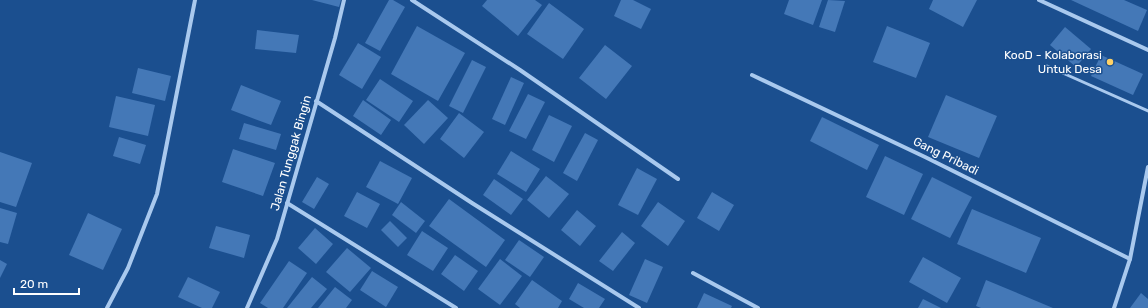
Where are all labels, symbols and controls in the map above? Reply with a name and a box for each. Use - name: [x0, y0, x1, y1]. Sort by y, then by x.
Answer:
- place label: KooD - Kolaborasi Untuk Desa: [1004, 48, 1102, 76]
- marker: KooD - Kolaborasi Untuk Desa: [1105, 57, 1115, 67]
- street label: Jalan Tunggak Bingin: [268, 94, 314, 212]
- street label: Gang Pribadi: [911, 134, 981, 178]
- scale bar: [14, 270, 79, 296]
- text: 20 m: [20, 277, 48, 291]

